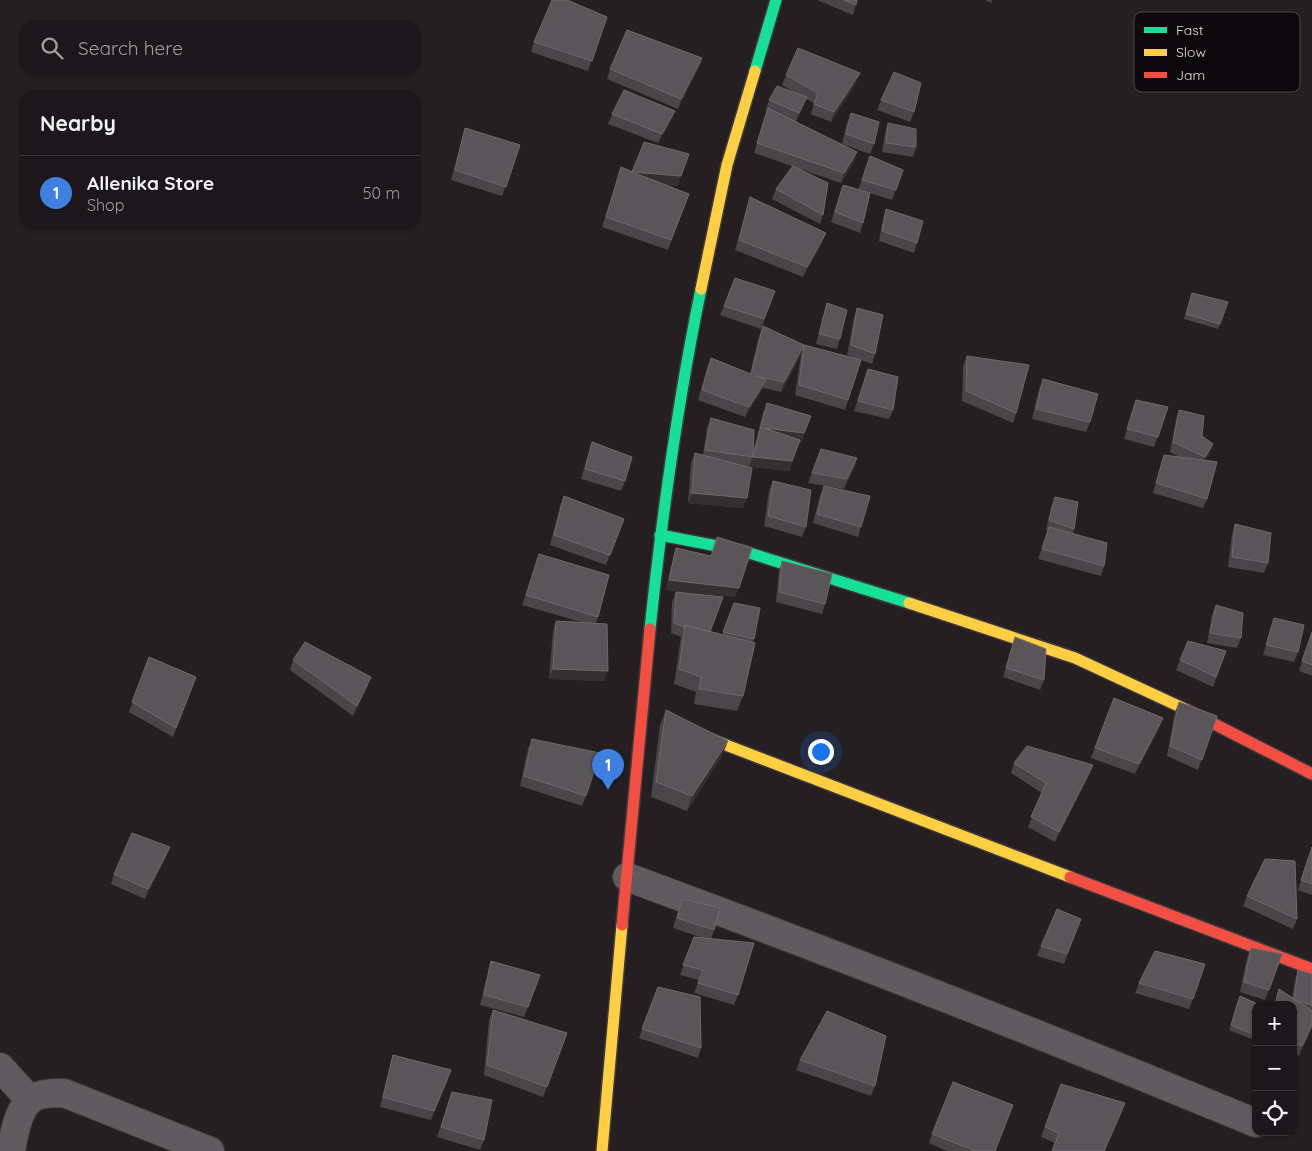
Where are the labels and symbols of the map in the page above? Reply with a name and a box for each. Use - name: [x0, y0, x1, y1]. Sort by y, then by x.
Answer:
- legend: [1134, 12, 1300, 92]
- text: Fast: [1176, 21, 1204, 39]
- text: Slow: [1176, 43, 1206, 61]
- text: Jam: [1176, 66, 1205, 84]
- your location: [808, 739, 834, 765]
- pin: 1: [592, 749, 624, 790]

